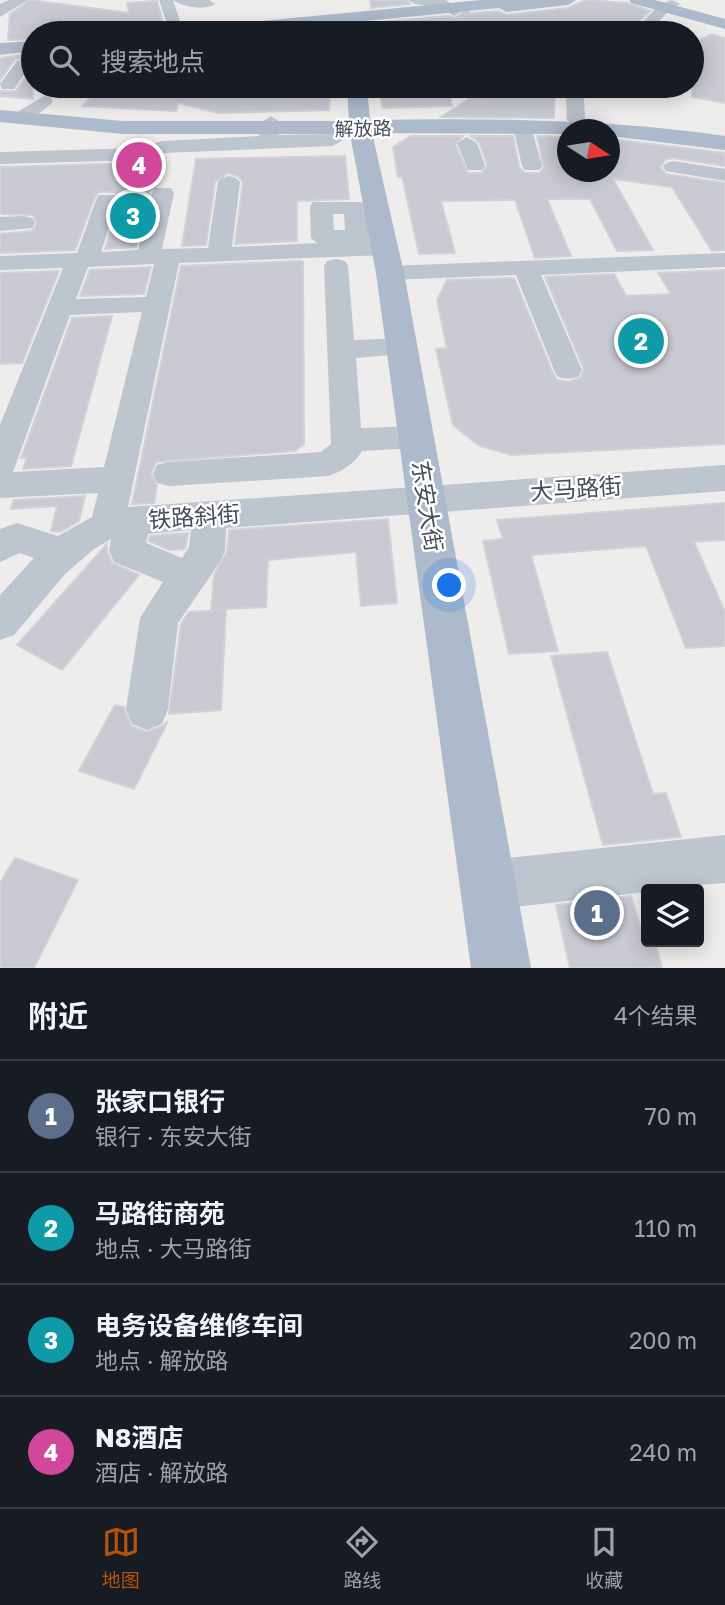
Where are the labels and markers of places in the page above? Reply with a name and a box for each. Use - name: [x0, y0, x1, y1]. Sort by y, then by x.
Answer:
- pin: 4: [116, 139, 162, 191]
- pin: 3: [110, 190, 156, 242]
- pin: 2: [618, 315, 664, 367]
- pin: 1: [574, 887, 620, 939]

